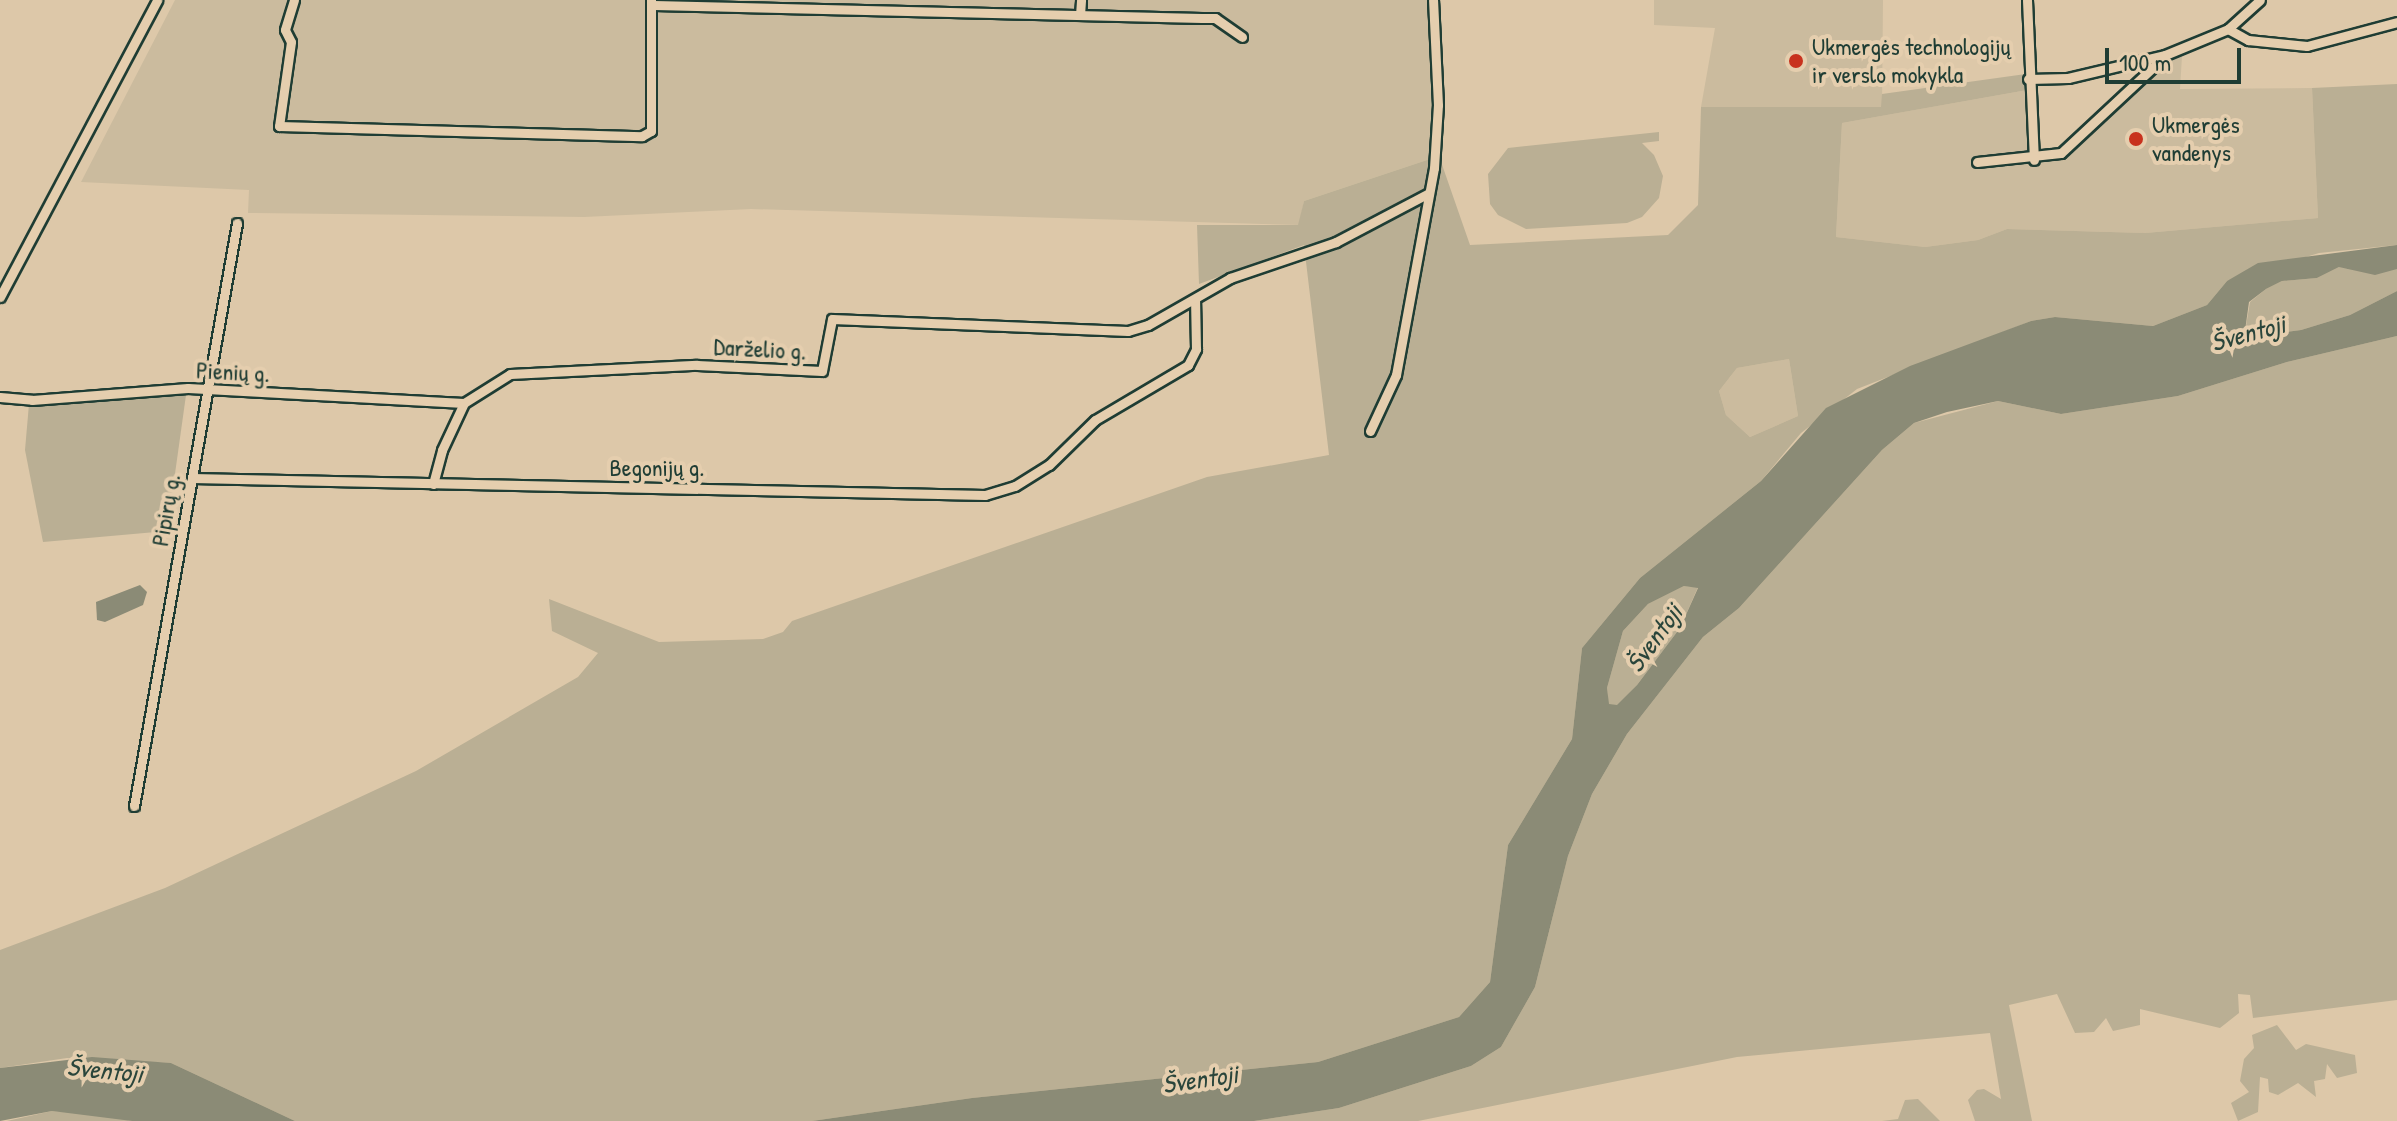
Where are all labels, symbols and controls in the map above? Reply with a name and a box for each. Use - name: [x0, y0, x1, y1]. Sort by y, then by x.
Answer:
- scale bar: [2109, 32, 2245, 82]
- place label: Ukmergės technologijų ir verslo mokykla: [1812, 33, 2010, 89]
- text: 100 m: [2119, 46, 2171, 78]
- marker: Ukmergės technologijų ir verslo mokykla: [1787, 52, 1805, 70]
- place label: Ukmergės vandenys: [2152, 111, 2240, 167]
- marker: Ukmergės vandenys: [2127, 130, 2145, 148]
- water label: Šventoji: [2207, 308, 2289, 358]
- street label: Darželio g.: [713, 332, 807, 366]
- street label: Pienių g.: [195, 356, 271, 388]
- street label: Begonijų g.: [610, 454, 704, 482]
- street label: Pipirų g.: [146, 472, 186, 548]
- water label: Šventoji: [1619, 598, 1689, 678]
- water label: Šventoji: [66, 1051, 144, 1089]
- water label: Šventoji: [1160, 1058, 1240, 1100]

